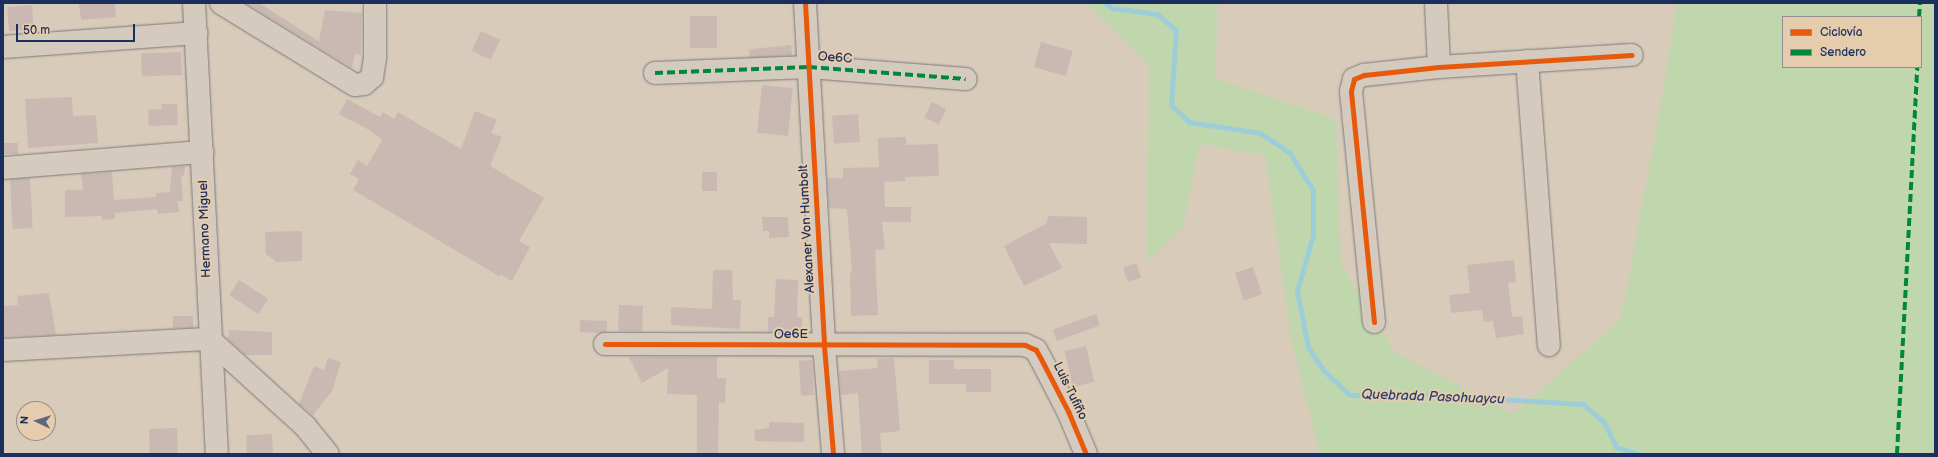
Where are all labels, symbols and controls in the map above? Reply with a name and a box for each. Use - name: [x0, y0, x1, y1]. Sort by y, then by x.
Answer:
- scale bar: [18, 16, 137, 42]
- legend: [1782, 16, 1922, 68]
- text: 50 m: [23, 23, 50, 38]
- text: Ciclovía: [1820, 25, 1862, 40]
- text: Sendero: [1820, 45, 1866, 60]
- street label: Oe6C: [817, 49, 853, 67]
- street label: Alexaner Von Humbolt: [796, 164, 818, 294]
- street label: Hermano Miguel: [195, 180, 215, 278]
- street label: Oe6E: [774, 326, 808, 342]
- street label: Luis Tufiño: [1049, 359, 1091, 423]
- water label: Quebrada Pasohuaycu: [1361, 386, 1505, 408]
- north arrow: [16, 401, 56, 441]
- text: N: [18, 416, 31, 425]

